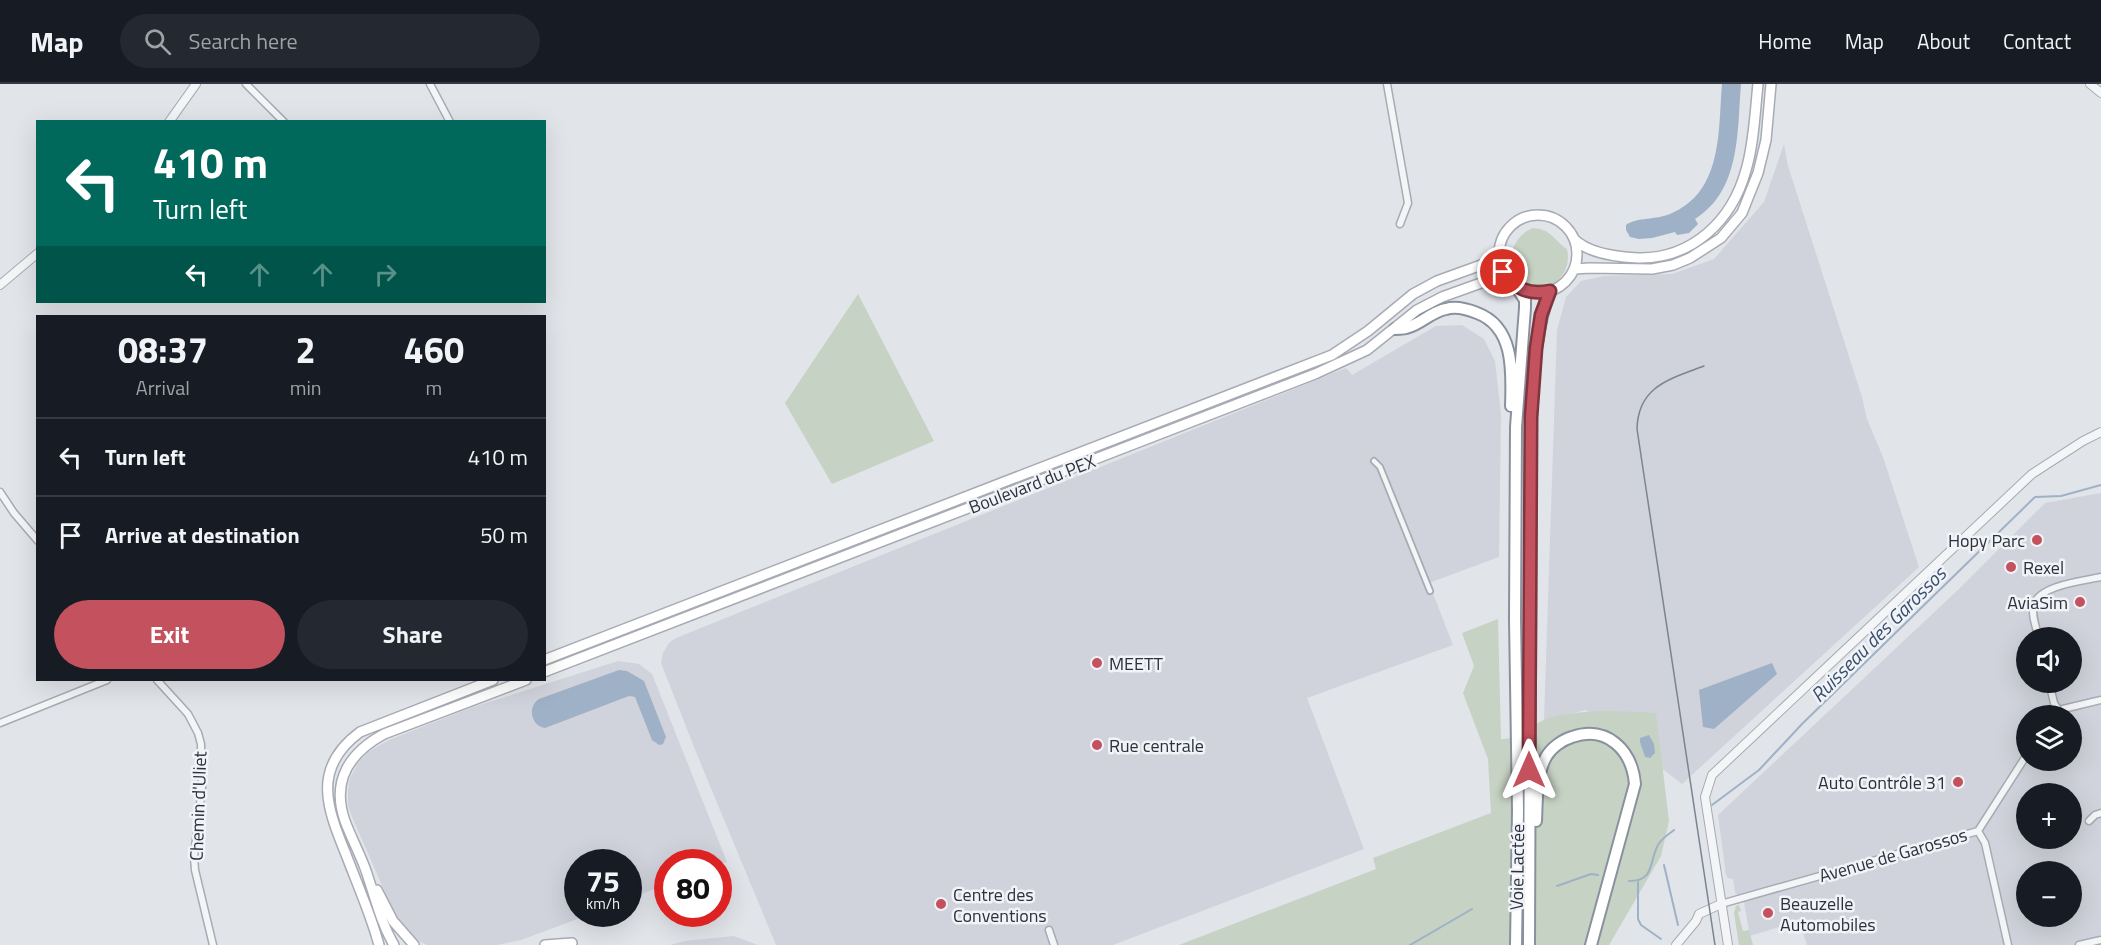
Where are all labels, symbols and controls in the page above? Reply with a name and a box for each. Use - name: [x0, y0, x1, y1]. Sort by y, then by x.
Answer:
- search box: [120, 14, 540, 68]
- text: Map: [30, 20, 84, 63]
- text: Search here: [189, 24, 298, 58]
- icon: search: [141, 25, 174, 58]
- text: Home: [1758, 25, 1812, 57]
- text: Map: [1845, 25, 1884, 57]
- text: About: [1917, 25, 1970, 57]
- text: Contact: [2003, 25, 2071, 57]
- text: 410 m: [153, 130, 268, 194]
- icon: left: [54, 144, 132, 222]
- text: Turn left: [153, 188, 247, 229]
- pin: [1477, 246, 1528, 297]
- icon: arrive: [1486, 255, 1519, 288]
- icon: left: [180, 258, 213, 291]
- icon: ahead: [243, 258, 276, 291]
- icon: ahead: [306, 258, 339, 291]
- icon: right: [369, 258, 402, 291]
- text: 08:37: [118, 322, 208, 377]
- text: 2: [296, 322, 316, 377]
- text: 460: [404, 322, 464, 377]
- text: Arrival: [136, 372, 190, 403]
- text: min: [290, 372, 322, 403]
- text: m: [425, 372, 442, 403]
- text: Turn left: [105, 440, 186, 474]
- text: 410 m: [468, 440, 528, 474]
- icon: left: [54, 441, 87, 474]
- street label: Boulevard du PEX: [965, 447, 1099, 521]
- text: Arrive at destination: [105, 518, 300, 552]
- text: 50 m: [480, 518, 528, 552]
- icon: arrive: [54, 519, 87, 552]
- place label: Hopy Parc: [1948, 527, 2025, 554]
- marker: Hopy Parc: [2030, 533, 2044, 547]
- place label: Rexel: [2023, 554, 2064, 581]
- water label: Ruisseau des Garossos: [1803, 558, 1954, 709]
- marker: Rexel: [2004, 560, 2018, 574]
- place label: AviaSim: [2007, 589, 2068, 616]
- marker: AviaSim: [2073, 595, 2087, 609]
- button: Exit: [54, 600, 285, 669]
- button: Share: [297, 600, 528, 669]
- map controls: [2016, 627, 2082, 927]
- button: sound: [2016, 627, 2082, 693]
- place label: MEETT: [1109, 650, 1163, 677]
- marker: MEETT: [1090, 656, 1104, 670]
- button: layers: [2016, 705, 2082, 771]
- place label: Rue centrale: [1109, 732, 1204, 759]
- marker: Rue centrale: [1090, 738, 1104, 752]
- position arrow: [1497, 738, 1561, 802]
- street label: Chemin d'Uliet: [183, 750, 213, 861]
- place label: Auto Contrôle 31: [1818, 769, 1946, 796]
- marker: Auto Contrôle 31: [1951, 775, 1965, 789]
- button: +: [2016, 783, 2082, 849]
- street label: Avenue de Garossos: [1816, 821, 1970, 889]
- street label: Voie Lactée: [1503, 824, 1531, 910]
- speed limit sign: 80: [654, 849, 732, 927]
- text: 75: [586, 858, 620, 904]
- button: −: [2016, 861, 2082, 927]
- place label: Centre des Conventions: [953, 881, 1047, 929]
- place label: Beauzelle Automobiles: [1780, 890, 1876, 938]
- text: km/h: [586, 892, 620, 915]
- marker: Centre des Conventions: [934, 897, 948, 911]
- marker: Beauzelle Automobiles: [1761, 906, 1775, 920]

